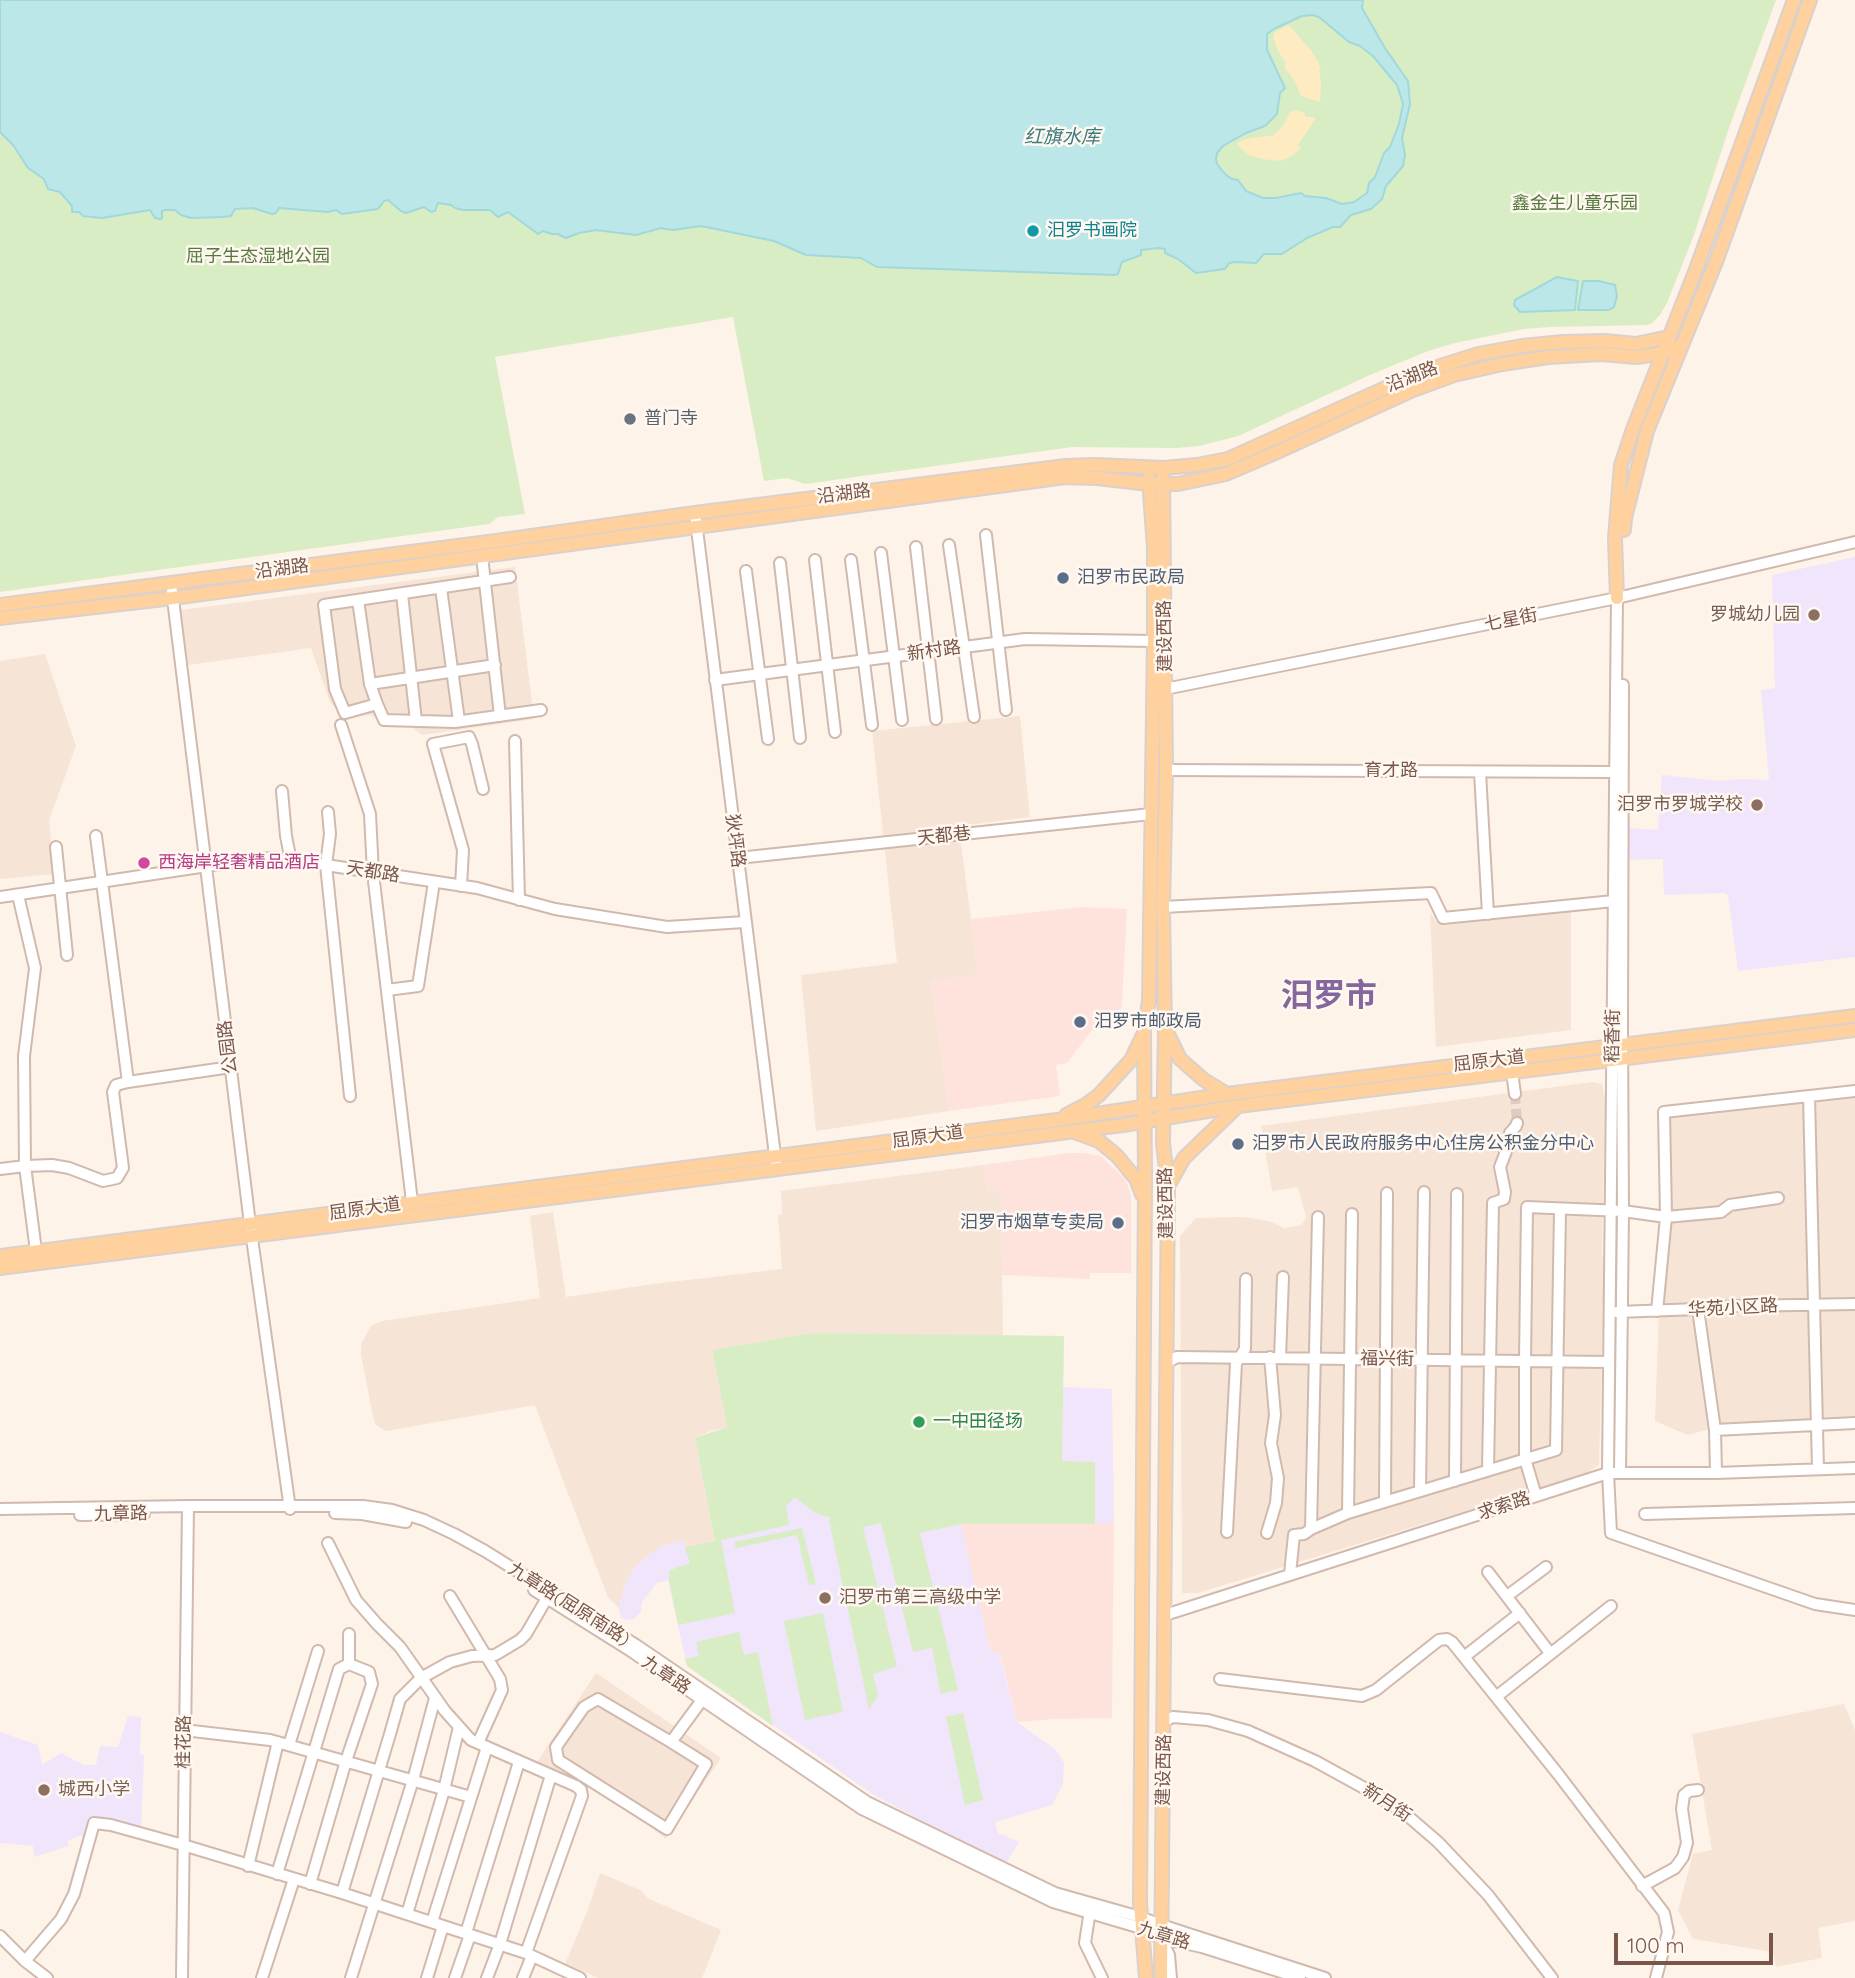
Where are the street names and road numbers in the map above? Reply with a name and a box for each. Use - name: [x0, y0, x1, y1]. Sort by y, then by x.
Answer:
- street label: 沿湖路: [1383, 357, 1441, 397]
- street label: 沿湖路: [816, 480, 872, 508]
- street label: 沿湖路: [254, 555, 310, 583]
- street label: 建设西路: [1154, 600, 1176, 672]
- street label: 七星街: [1482, 604, 1540, 636]
- street label: 新村路: [906, 637, 962, 665]
- street label: 育才路: [1364, 760, 1418, 782]
- street label: 狄坪路: [721, 813, 749, 869]
- street label: 天都巷: [916, 822, 972, 850]
- street label: 天都路: [345, 857, 401, 887]
- street label: 稻香街: [1602, 1009, 1624, 1063]
- street label: 公园路: [214, 1019, 242, 1075]
- street label: 屈原大道: [1452, 1046, 1526, 1076]
- street label: 屈原大道: [891, 1121, 965, 1153]
- street label: 建设西路: [1155, 1167, 1177, 1239]
- street label: 屈原大道: [328, 1193, 402, 1225]
- street label: 华苑小区路: [1687, 1295, 1779, 1321]
- street label: 福兴街: [1360, 1348, 1414, 1370]
- street label: 求索路: [1475, 1487, 1533, 1525]
- street label: 九章路: [94, 1503, 148, 1525]
- street label: 九章路(屈原南路): [504, 1558, 634, 1650]
- street label: 九章路: [638, 1651, 694, 1699]
- street label: 桂花路: [173, 1715, 195, 1769]
- street label: 建设西路: [1153, 1734, 1175, 1806]
- street label: 新月街: [1358, 1779, 1416, 1827]
- street label: 九章路: [1135, 1918, 1193, 1954]

